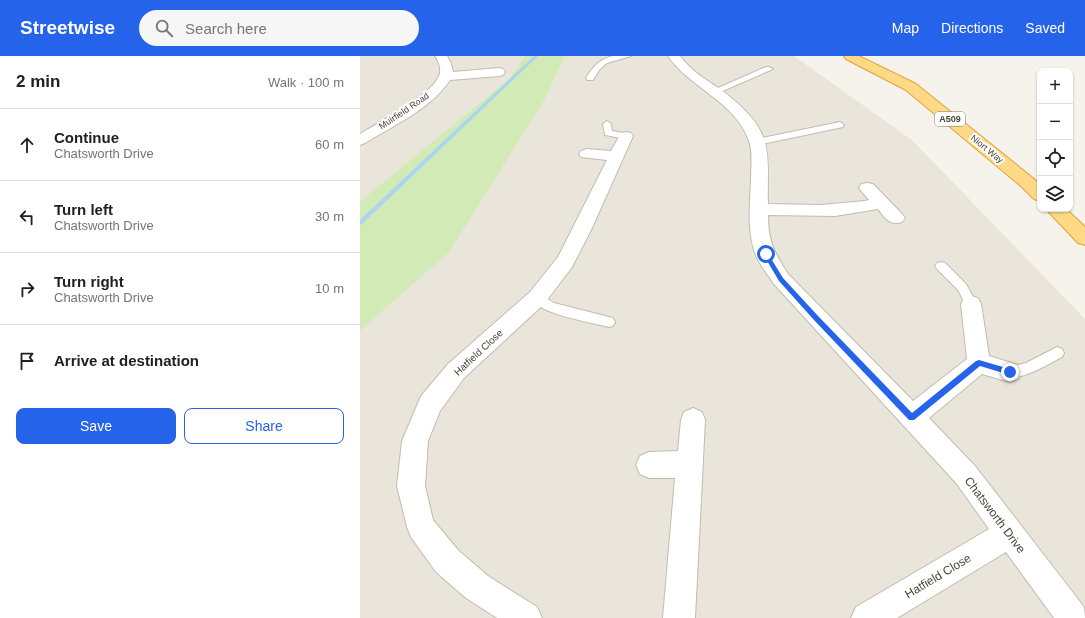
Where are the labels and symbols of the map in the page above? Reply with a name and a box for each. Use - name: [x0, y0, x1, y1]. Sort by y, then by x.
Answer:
- street label: Muirfield Road: [377, 91, 431, 131]
- road number: A509: [935, 112, 965, 126]
- street label: Niort Way: [969, 133, 1006, 166]
- route start: [757, 245, 775, 263]
- street label: Hatfield Close: [452, 327, 505, 378]
- route end: [1001, 363, 1019, 381]
- street label: Chatsworth Drive: [962, 474, 1028, 556]
- street label: Hatfield Close: [902, 551, 974, 601]

